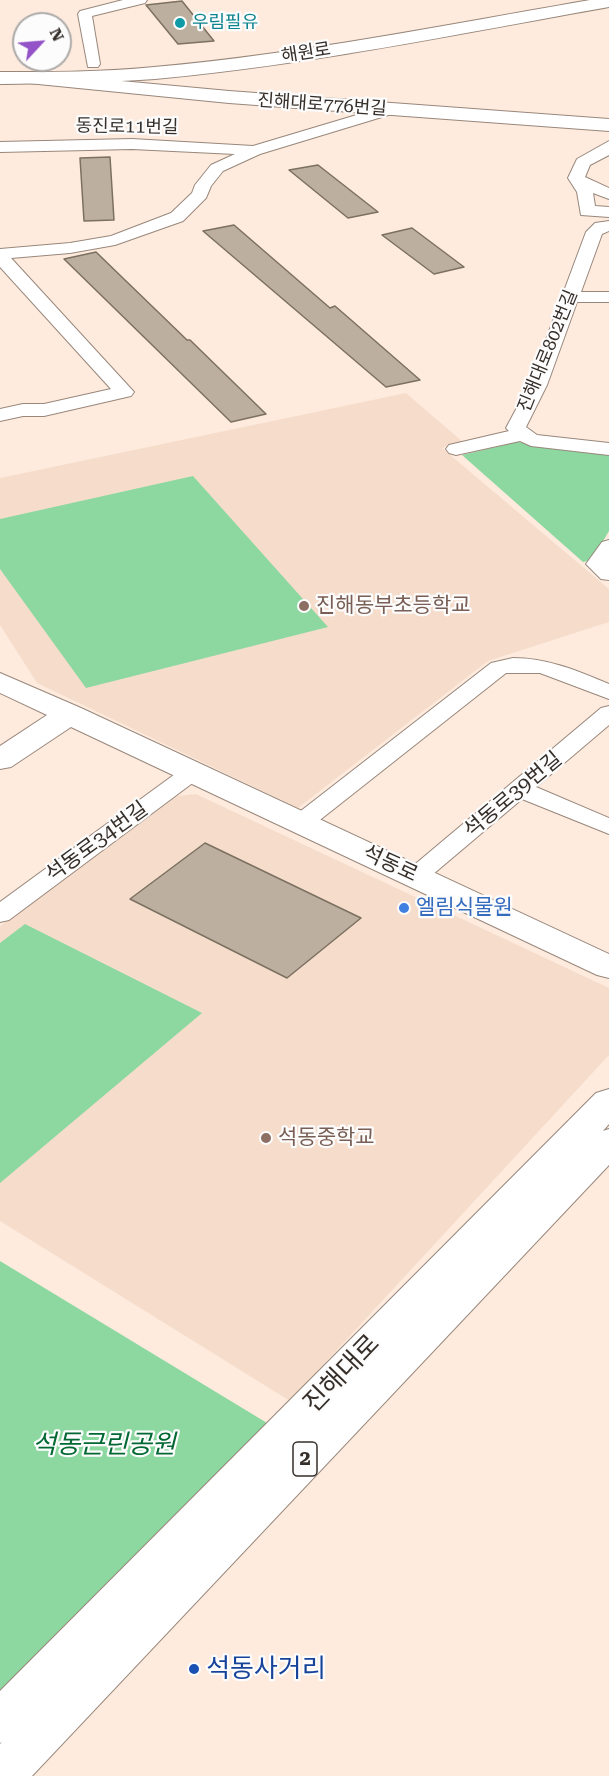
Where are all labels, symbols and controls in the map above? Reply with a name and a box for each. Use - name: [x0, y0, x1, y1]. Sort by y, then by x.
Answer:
- north arrow: [12, 12, 72, 72]
- place label: 우림필유: [192, 12, 258, 34]
- marker: 우림필유: [173, 16, 187, 30]
- text: N: [46, 25, 68, 44]
- street label: 해원로: [280, 38, 332, 68]
- street label: 진해대로776번길: [257, 90, 387, 120]
- street label: 동진로11번길: [75, 115, 179, 139]
- street label: 진해대로802번길: [514, 287, 582, 415]
- place label: 진해동부초등학교: [316, 593, 471, 619]
- marker: 진해동부초등학교: [297, 599, 311, 613]
- street label: 석동로39번길: [459, 747, 567, 843]
- street label: 석동로34번길: [41, 797, 153, 887]
- street label: 석동로: [358, 840, 422, 888]
- place label: 엘림식물원: [416, 895, 513, 921]
- marker: 엘림식물원: [397, 901, 411, 915]
- place label: 석동중학교: [278, 1125, 375, 1151]
- marker: 석동중학교: [259, 1131, 273, 1145]
- street label: 진해대로: [298, 1329, 386, 1419]
- park label: 석동근린공원: [32, 1429, 176, 1461]
- road number: 2: [293, 1442, 317, 1476]
- place label: 석동사거리: [206, 1653, 326, 1685]
- marker: 석동사거리: [187, 1662, 201, 1676]

